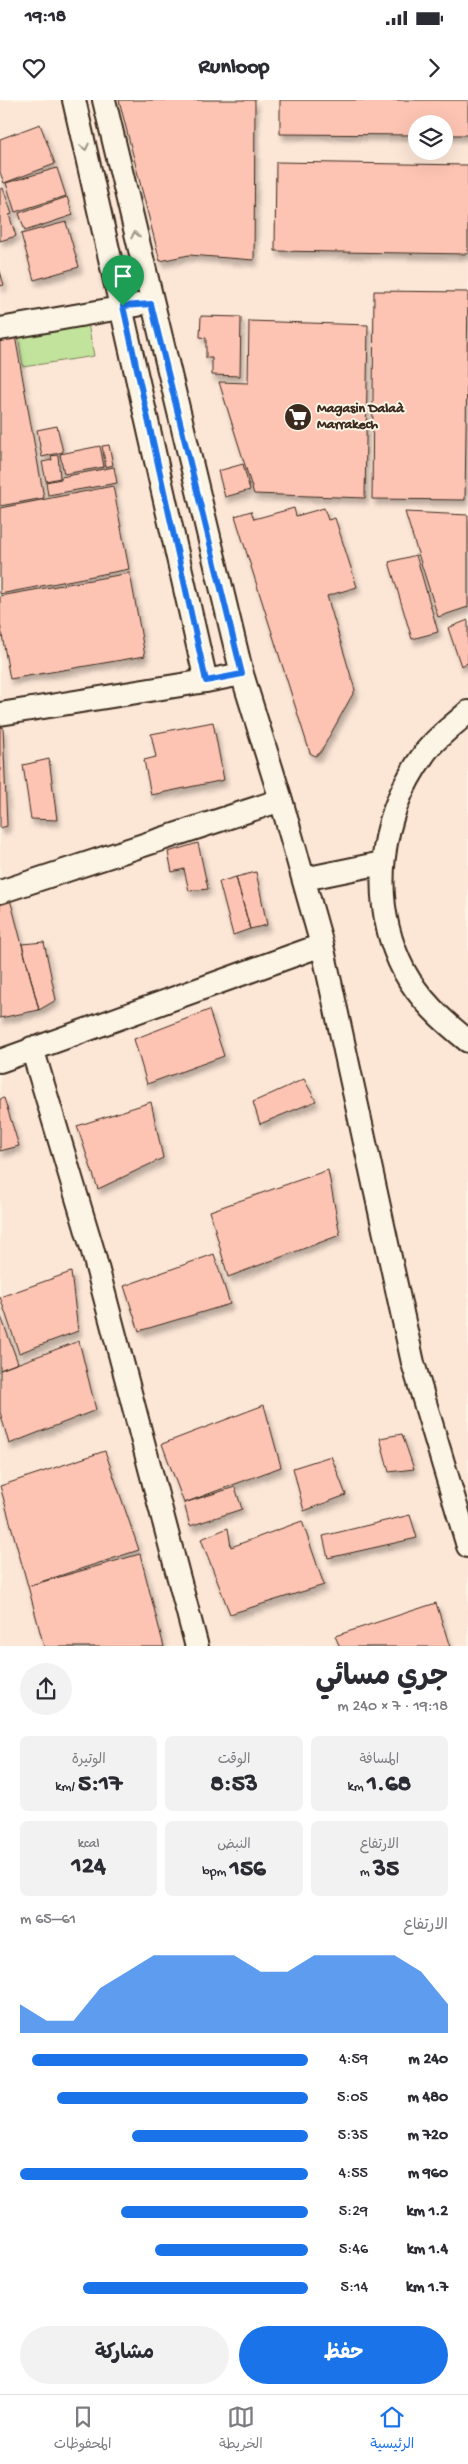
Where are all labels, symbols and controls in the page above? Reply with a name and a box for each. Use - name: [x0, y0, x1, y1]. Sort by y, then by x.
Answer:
- text: 19:18: [25, 6, 66, 29]
- icon: heart: [20, 54, 48, 82]
- icon: forward: [420, 54, 448, 82]
- text: Runloop: [199, 55, 269, 81]
- map controls: [408, 115, 453, 160]
- button: layers: [408, 115, 453, 160]
- one-way arrow: [79, 143, 90, 152]
- one-way arrow: [130, 231, 141, 240]
- pin: [102, 255, 144, 306]
- icon: arrive: [109, 262, 137, 290]
- place label: Magasin Dalaà Marrakech: [317, 401, 405, 434]
- supermarket icon: Magasin Dalaà Marrakech: [283, 402, 313, 432]
- text: جري مسائي: [316, 1662, 448, 1695]
- button: share: [20, 1663, 72, 1715]
- text: 19:18 · 7 × 240 m: [337, 1698, 448, 1717]
- text: الوتيرة: [72, 1752, 106, 1769]
- text: الوقت: [218, 1752, 250, 1769]
- text: المسافة: [359, 1752, 399, 1769]
- text: 5:17: [78, 1771, 122, 1800]
- text: 8:53: [210, 1771, 258, 1800]
- text: 1.68: [367, 1771, 411, 1800]
- text: /km: [55, 1779, 78, 1796]
- text: km: [347, 1779, 367, 1796]
- text: kcal: [78, 1836, 100, 1853]
- text: النبض: [217, 1837, 251, 1854]
- text: الارتفاع: [360, 1837, 399, 1854]
- text: 124: [72, 1853, 106, 1882]
- text: 156: [230, 1856, 266, 1885]
- text: 35: [373, 1856, 399, 1885]
- text: bpm: [202, 1864, 230, 1881]
- text: m: [360, 1864, 373, 1881]
- text: 61–65 m: [20, 1911, 76, 1930]
- text: الارتفاع: [403, 1917, 448, 1936]
- text: 4:59: [339, 2051, 368, 2070]
- text: 240 m: [408, 2051, 448, 2070]
- text: 5:05: [337, 2089, 368, 2108]
- text: 480 m: [407, 2089, 448, 2108]
- text: 5:35: [338, 2127, 368, 2146]
- text: 720 m: [408, 2127, 448, 2146]
- text: 4:55: [339, 2165, 368, 2184]
- text: 960 m: [408, 2165, 448, 2184]
- text: 5:29: [339, 2203, 368, 2222]
- text: 1.2 km: [406, 2203, 448, 2222]
- text: 5:46: [339, 2241, 368, 2260]
- text: 1.4 km: [407, 2241, 448, 2260]
- text: 5:14: [341, 2279, 368, 2298]
- text: 1.7 km: [406, 2279, 448, 2298]
- button: مشاركة: [20, 2326, 229, 2384]
- button: حفظ: [239, 2326, 448, 2384]
- tab: المحفوظات: [54, 2403, 111, 2456]
- tab: الخريطة: [219, 2403, 263, 2456]
- tab: الرئيسية: [370, 2403, 414, 2456]

